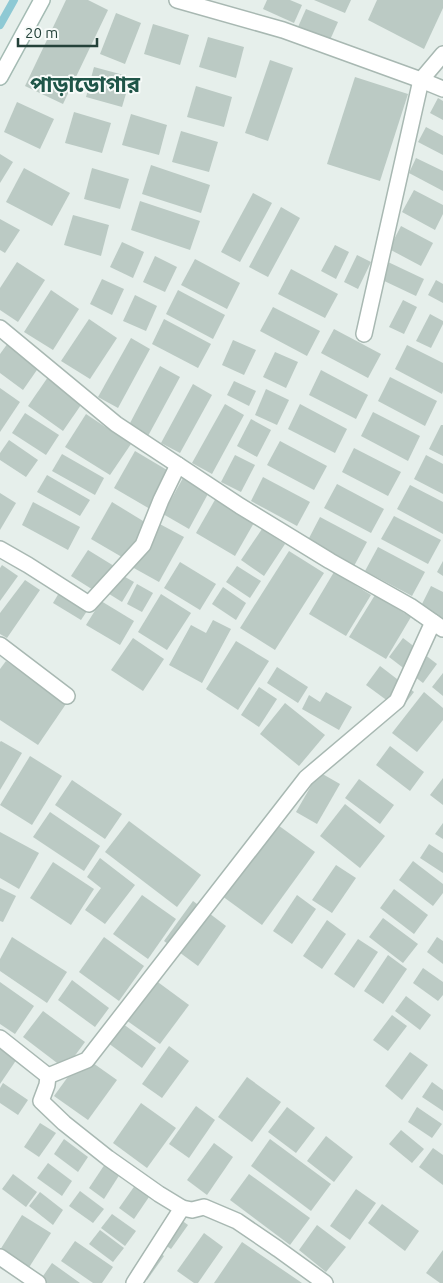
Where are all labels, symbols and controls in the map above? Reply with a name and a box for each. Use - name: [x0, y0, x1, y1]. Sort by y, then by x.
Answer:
- scale bar: [18, 15, 96, 47]
- text: 20 m: [25, 24, 58, 41]
- district label: পাড়াডোগার: [30, 71, 141, 97]

